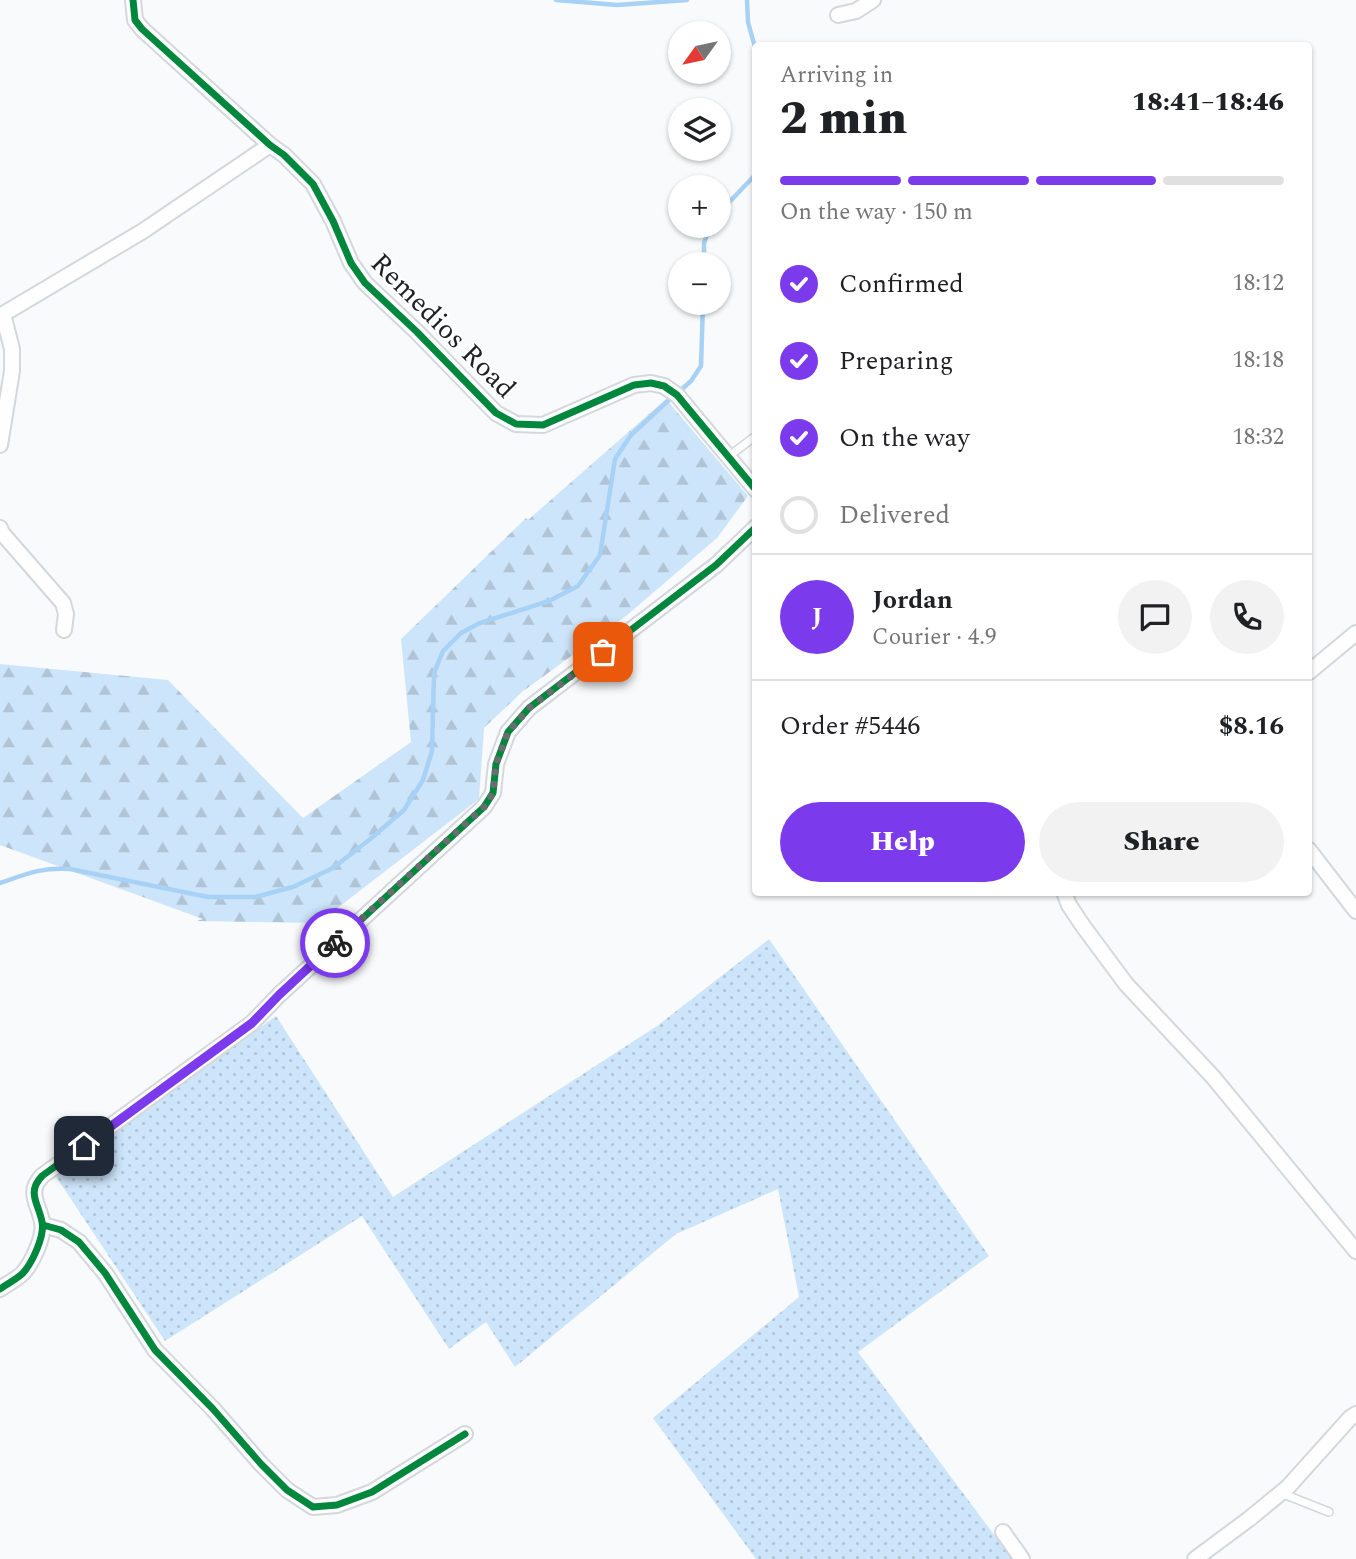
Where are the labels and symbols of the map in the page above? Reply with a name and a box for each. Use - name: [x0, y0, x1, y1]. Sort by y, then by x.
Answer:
- north arrow: [668, 21, 732, 84]
- street label: Remedios Road: [360, 243, 526, 409]
- pin: [573, 622, 633, 682]
- courier: [300, 908, 370, 978]
- pin: [54, 1116, 114, 1176]

